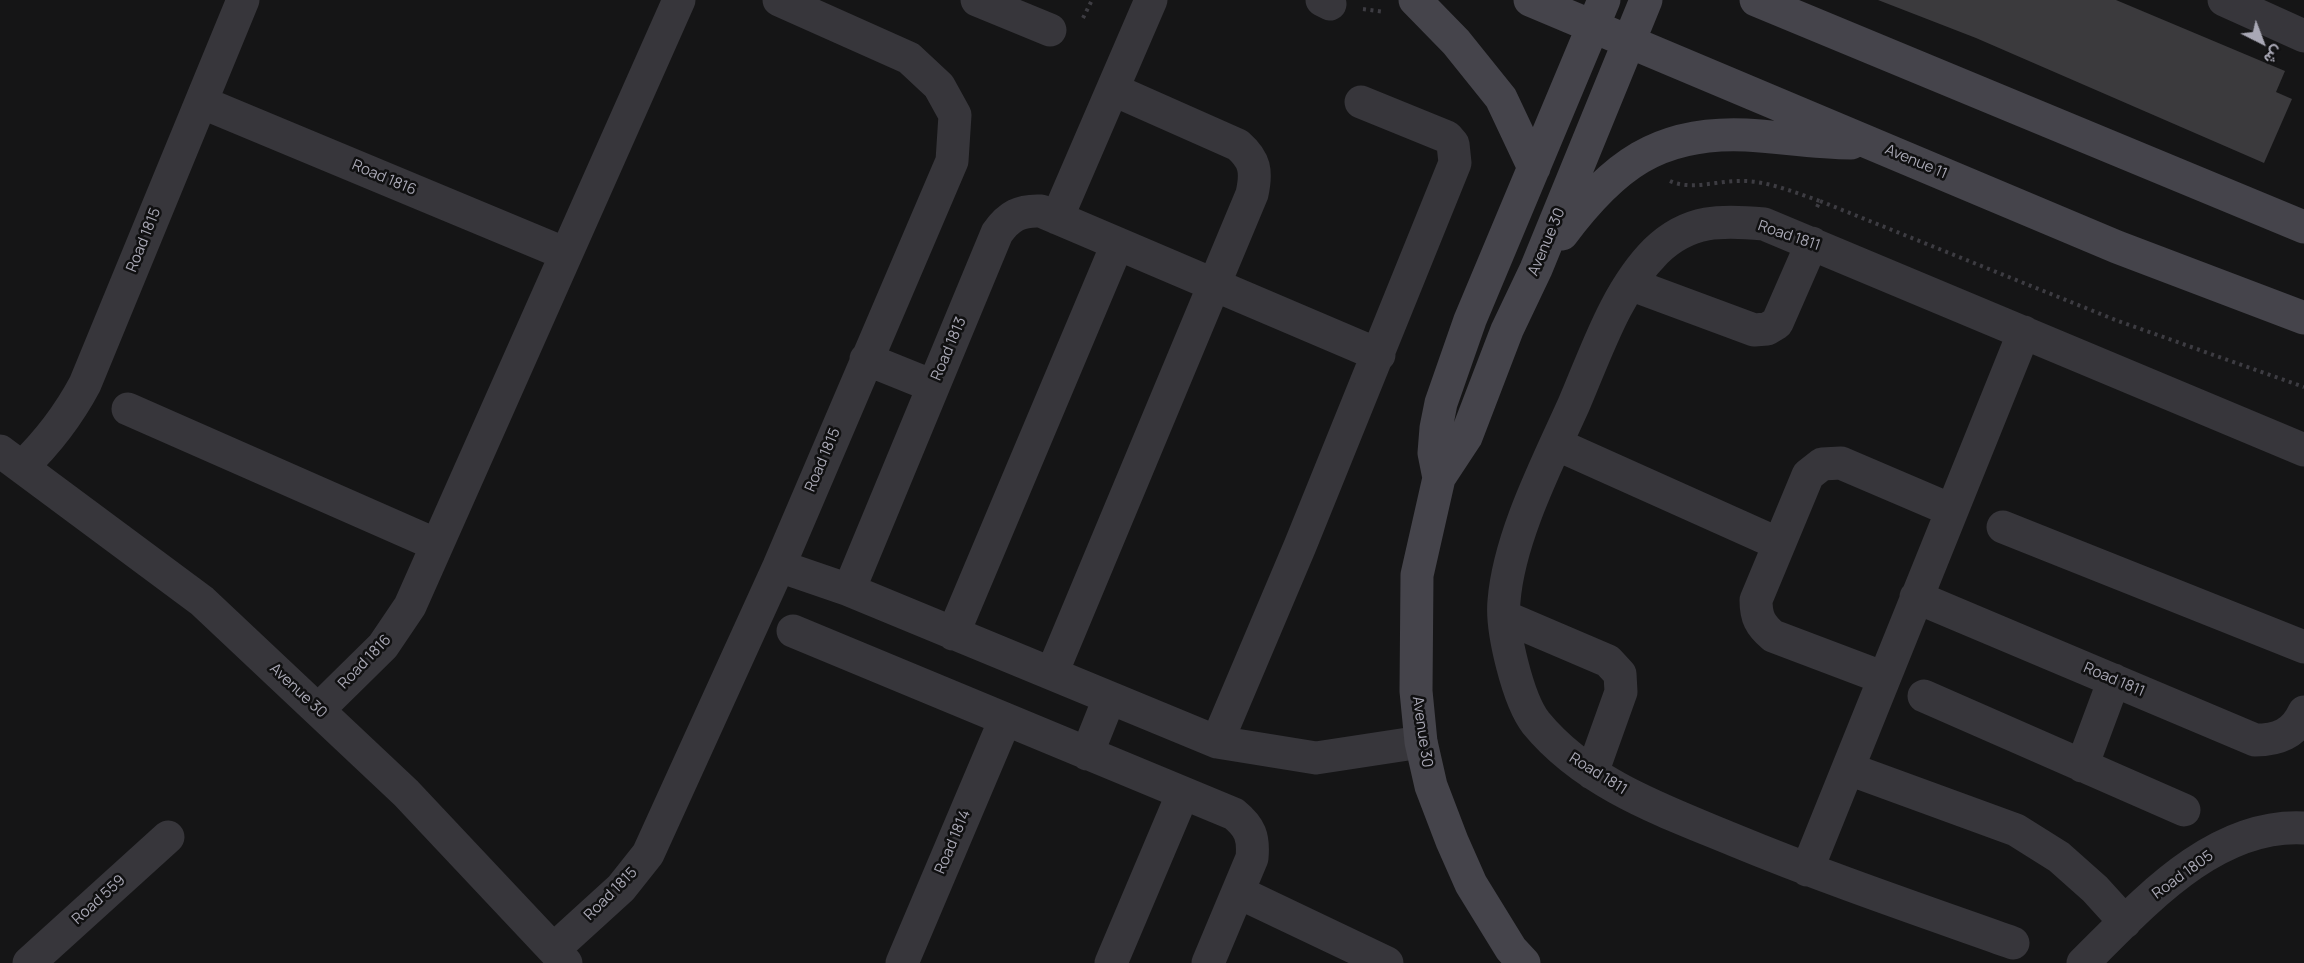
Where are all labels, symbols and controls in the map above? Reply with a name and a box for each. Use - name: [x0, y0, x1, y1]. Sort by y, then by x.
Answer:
- north arrow: [2232, 12, 2292, 72]
- text: ش: [2260, 41, 2289, 70]
- street label: Avenue 11: [1882, 141, 1950, 183]
- street label: Road 1816: [349, 156, 419, 200]
- street label: Road 1815: [123, 205, 165, 275]
- street label: Avenue 30: [1525, 205, 1569, 279]
- street label: Road 1811: [1755, 217, 1823, 255]
- street label: Road 1813: [928, 315, 970, 383]
- street label: Road 1815: [802, 425, 844, 495]
- street label: Road 1816: [335, 631, 395, 693]
- street label: Road 1811: [2081, 659, 2147, 701]
- street label: Avenue 30: [266, 660, 330, 722]
- street label: Avenue 30: [1408, 695, 1436, 769]
- street label: Road 1811: [1566, 749, 1630, 799]
- street label: Road 1814: [931, 807, 975, 877]
- street label: Road 1805: [2149, 847, 2217, 903]
- street label: Road 1815: [581, 864, 641, 924]
- street label: Road 559: [69, 872, 129, 928]

